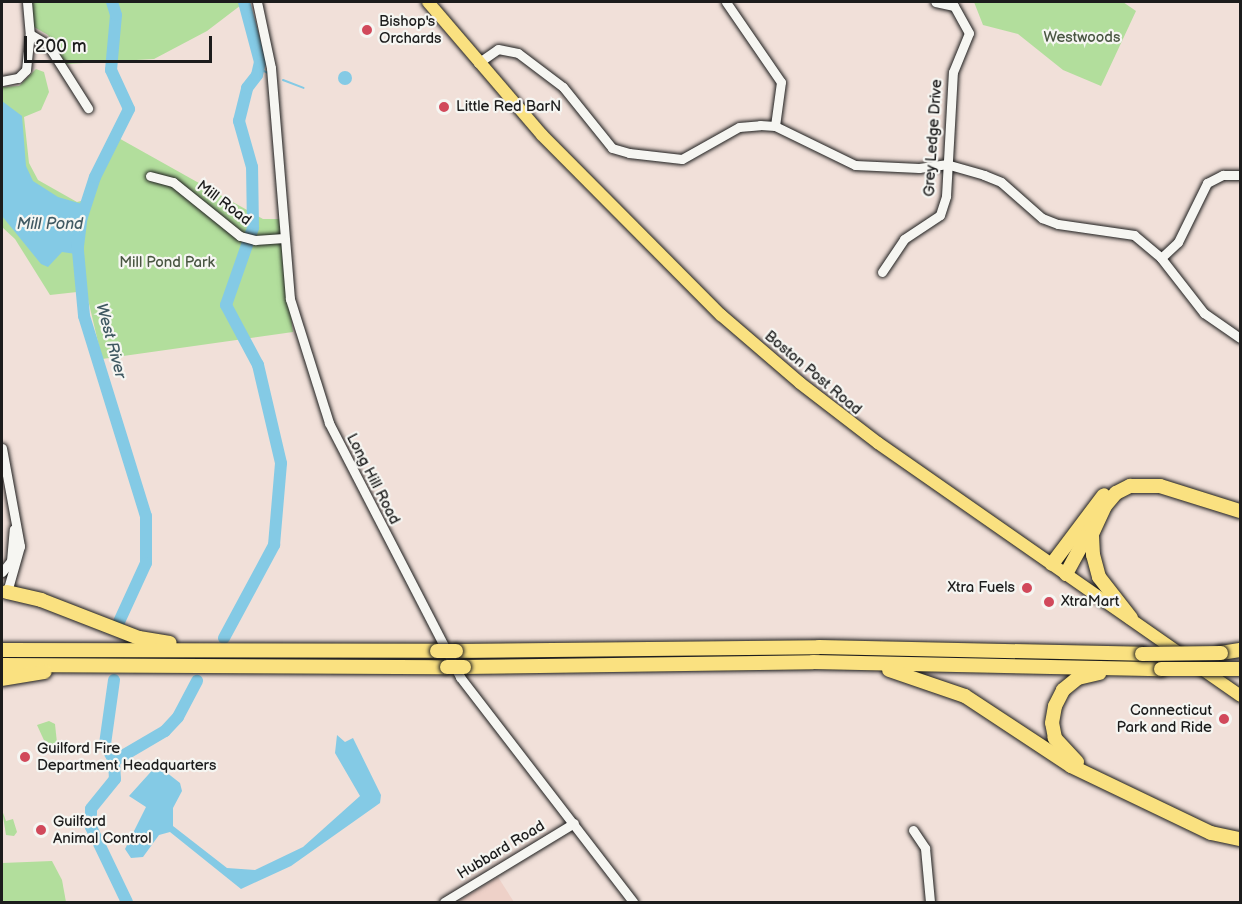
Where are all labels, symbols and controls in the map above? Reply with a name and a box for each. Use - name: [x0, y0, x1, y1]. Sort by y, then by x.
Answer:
- place label: Bishop's Orchards: [379, 12, 441, 47]
- marker: Bishop's Orchards: [360, 23, 374, 37]
- scale bar: [27, 24, 214, 62]
- park label: Westwoods: [1044, 29, 1120, 47]
- text: 200 m: [35, 36, 87, 57]
- street label: Grey Ledge Drive: [920, 78, 946, 198]
- place label: Little Red BarN: [456, 98, 561, 116]
- marker: Little Red BarN: [437, 100, 451, 114]
- street label: Mill Road: [193, 177, 255, 229]
- water label: Mill Pond: [17, 215, 83, 235]
- park label: Mill Pond Park: [119, 254, 215, 272]
- water label: West River: [91, 301, 129, 381]
- street label: Boston Post Road: [761, 327, 865, 419]
- street label: Long Hill Road: [342, 431, 404, 527]
- place label: Xtra Fuels: [947, 579, 1015, 597]
- marker: Xtra Fuels: [1020, 581, 1034, 595]
- place label: XtraMart: [1061, 593, 1119, 611]
- marker: XtraMart: [1042, 595, 1056, 609]
- place label: Connecticut Park and Ride: [1117, 701, 1212, 736]
- marker: Connecticut Park and Ride: [1217, 712, 1231, 726]
- place label: Guilford Fire Department Headquarters: [37, 739, 216, 774]
- marker: Guilford Fire Department Headquarters: [18, 750, 32, 764]
- place label: Guilford Animal Control: [53, 812, 152, 847]
- street label: Hubbard Road: [454, 817, 548, 883]
- marker: Guilford Animal Control: [34, 823, 48, 837]

